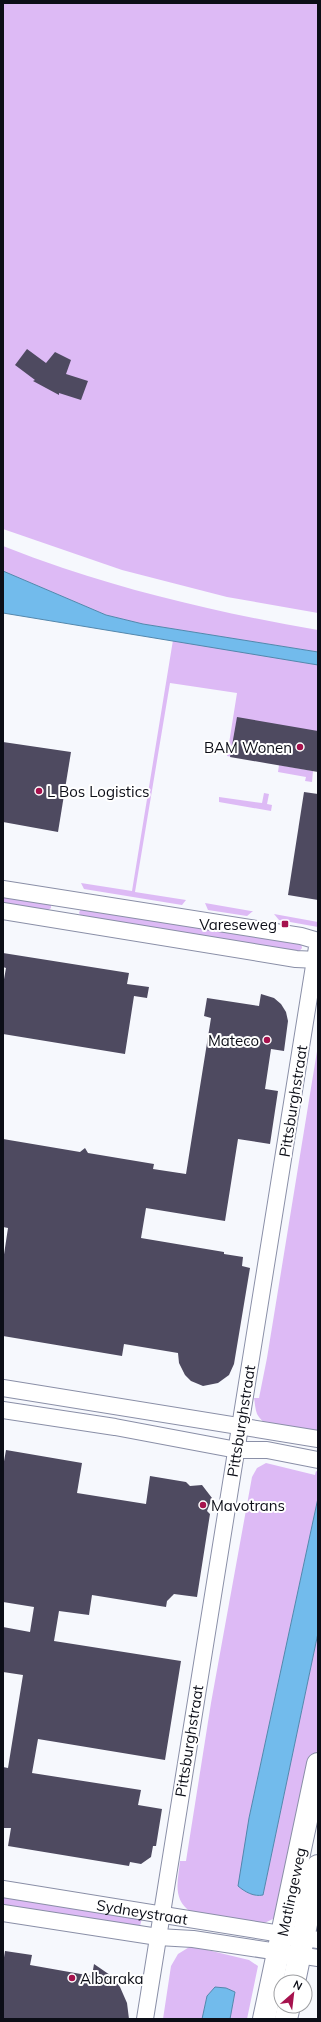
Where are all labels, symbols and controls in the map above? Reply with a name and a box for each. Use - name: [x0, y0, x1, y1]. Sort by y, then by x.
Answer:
- place label: BAM Wonen: [204, 738, 292, 757]
- marker: BAM Wonen: [295, 742, 305, 752]
- place label: L Bos Logistics: [47, 782, 150, 801]
- marker: L Bos Logistics: [34, 786, 44, 796]
- place label: Vareseweg: [199, 915, 277, 934]
- marker: Vareseweg: [280, 919, 290, 929]
- place label: Mateco: [208, 1031, 259, 1050]
- marker: Mateco: [262, 1035, 272, 1045]
- street label: Pittsburghstraat: [275, 1044, 311, 1158]
- street label: Pittsburghstraat: [223, 1364, 259, 1478]
- place label: Mavotrans: [211, 1496, 285, 1515]
- marker: Mavotrans: [198, 1500, 208, 1510]
- street label: Pittsburghstraat: [171, 1684, 207, 1798]
- street label: Matlingeweg: [272, 1846, 310, 1938]
- street label: Sydneystraat: [95, 1895, 189, 1928]
- place label: Albaraka: [80, 1969, 144, 1988]
- marker: Albaraka: [67, 1973, 77, 1983]
- north arrow: [273, 1974, 313, 2014]
- text: N: [291, 1977, 305, 1993]

